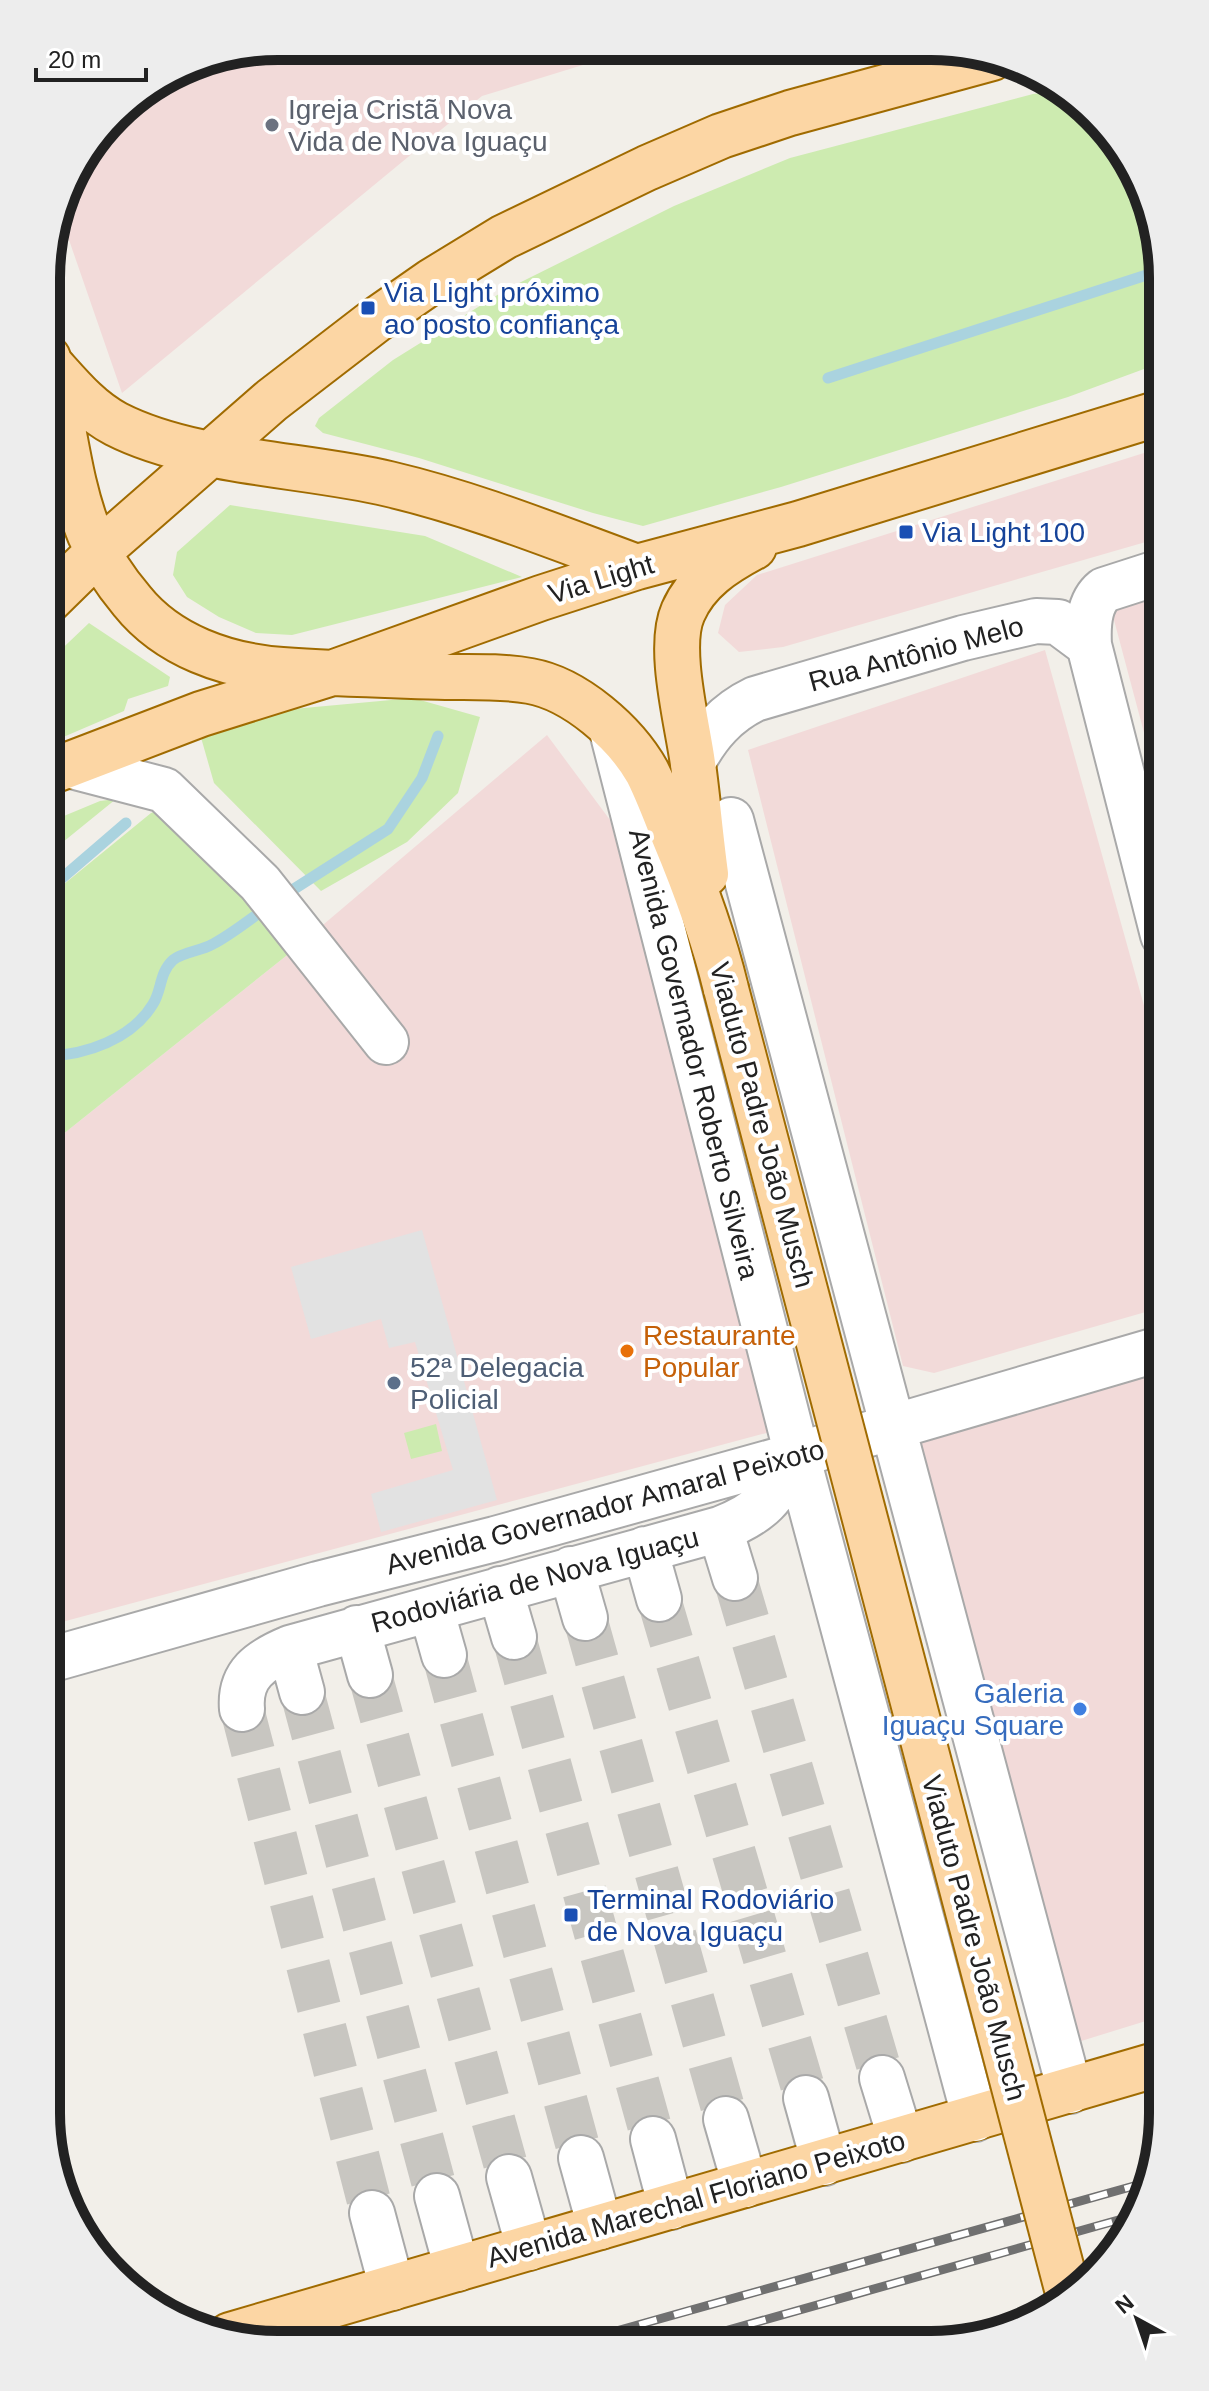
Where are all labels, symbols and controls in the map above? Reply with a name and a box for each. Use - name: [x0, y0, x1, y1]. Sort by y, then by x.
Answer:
- scale bar: [36, 32, 146, 82]
- text: 20 m: [48, 46, 101, 73]
- place label: Igreja Cristã Nova Vida de Nova Iguaçu: [288, 94, 547, 157]
- marker: Igreja Cristã Nova Vida de Nova Iguaçu: [263, 116, 281, 134]
- place label: Via Light próximo ao posto confiança: [384, 277, 619, 340]
- marker: Via Light próximo ao posto confiança: [359, 299, 377, 317]
- place label: Via Light 100: [922, 517, 1085, 548]
- marker: Via Light 100: [897, 523, 915, 541]
- street label: Via Light: [545, 548, 658, 610]
- street label: Rua Antônio Melo: [805, 610, 1027, 698]
- street label: Avenida Governador Roberto Silveira: [623, 825, 765, 1283]
- street label: Viaduto Padre João Musch: [704, 959, 820, 1291]
- place label: Restaurante Popular: [643, 1320, 796, 1383]
- marker: Restaurante Popular: [618, 1342, 636, 1360]
- place label: 52ª Delegacia Policial: [410, 1352, 584, 1415]
- marker: 52ª Delegacia Policial: [385, 1374, 403, 1392]
- street label: Avenida Governador Amaral Peixoto: [382, 1433, 828, 1581]
- street label: Rodoviária de Nova Iguaçu: [368, 1521, 702, 1639]
- place label: Galeria Iguaçu Square: [882, 1678, 1064, 1741]
- marker: Galeria Iguaçu Square: [1071, 1700, 1089, 1718]
- street label: Viaduto Padre João Musch: [916, 1772, 1032, 2104]
- place label: Terminal Rodoviário de Nova Iguaçu: [587, 1884, 834, 1947]
- marker: Terminal Rodoviário de Nova Iguaçu: [562, 1906, 580, 1924]
- street label: Avenida Marechal Floriano Peixoto: [483, 2124, 909, 2274]
- north arrow: [1097, 2279, 1177, 2359]
- text: N: [1110, 2289, 1139, 2319]

